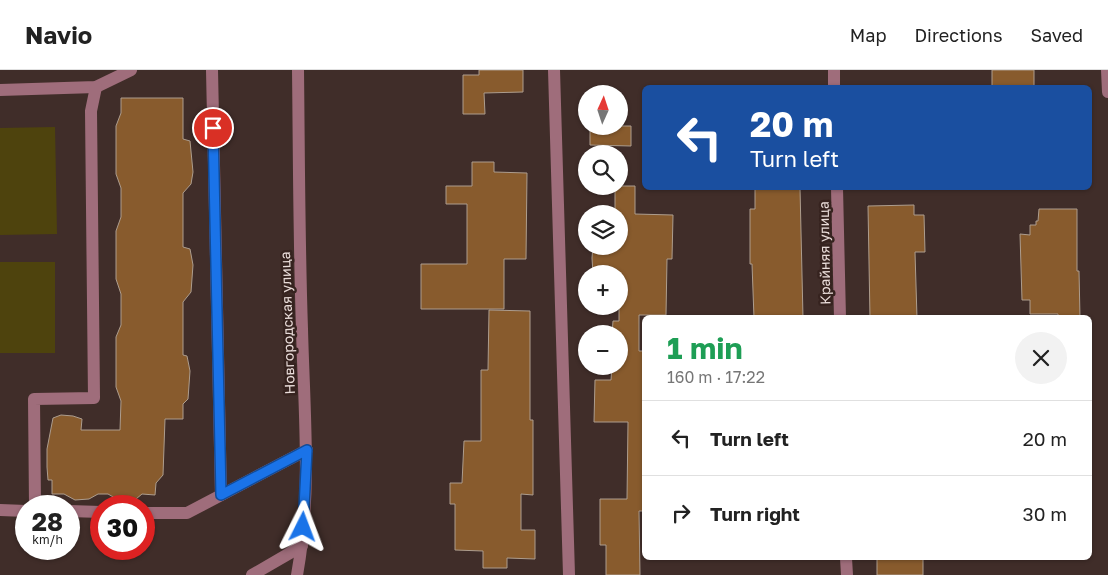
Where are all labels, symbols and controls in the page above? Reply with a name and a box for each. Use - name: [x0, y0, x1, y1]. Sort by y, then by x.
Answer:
- text: Navio: [25, 20, 92, 49]
- text: Map: [850, 24, 886, 46]
- text: Directions: [914, 24, 1002, 46]
- text: Saved: [1030, 24, 1083, 46]
- north arrow: [578, 85, 628, 135]
- map controls: [578, 85, 628, 375]
- text: 20 m: [750, 103, 833, 145]
- icon: left: [667, 105, 732, 170]
- pin: [192, 107, 234, 149]
- icon: arrive: [199, 114, 227, 142]
- button: search: [578, 145, 628, 195]
- text: Turn left: [750, 145, 839, 172]
- street label: Крайняя улица: [815, 201, 833, 305]
- button: layers: [578, 205, 628, 255]
- street label: Новгородская улица: [276, 251, 298, 395]
- button: +: [578, 265, 628, 315]
- button: −: [578, 325, 628, 375]
- text: 1 min: [667, 330, 743, 366]
- button: close: [1015, 332, 1067, 384]
- text: 160 m · 17:22: [667, 367, 765, 387]
- icon: left: [667, 424, 695, 452]
- text: Turn left: [710, 427, 789, 450]
- text: 20 m: [1023, 427, 1067, 450]
- speed limit sign: 30: [90, 495, 155, 560]
- icon: right: [667, 499, 695, 527]
- position arrow: [276, 500, 328, 552]
- text: Turn right: [710, 502, 800, 525]
- text: 30 m: [1023, 502, 1067, 525]
- text: 28: [32, 506, 63, 537]
- text: km/h: [32, 532, 63, 547]

